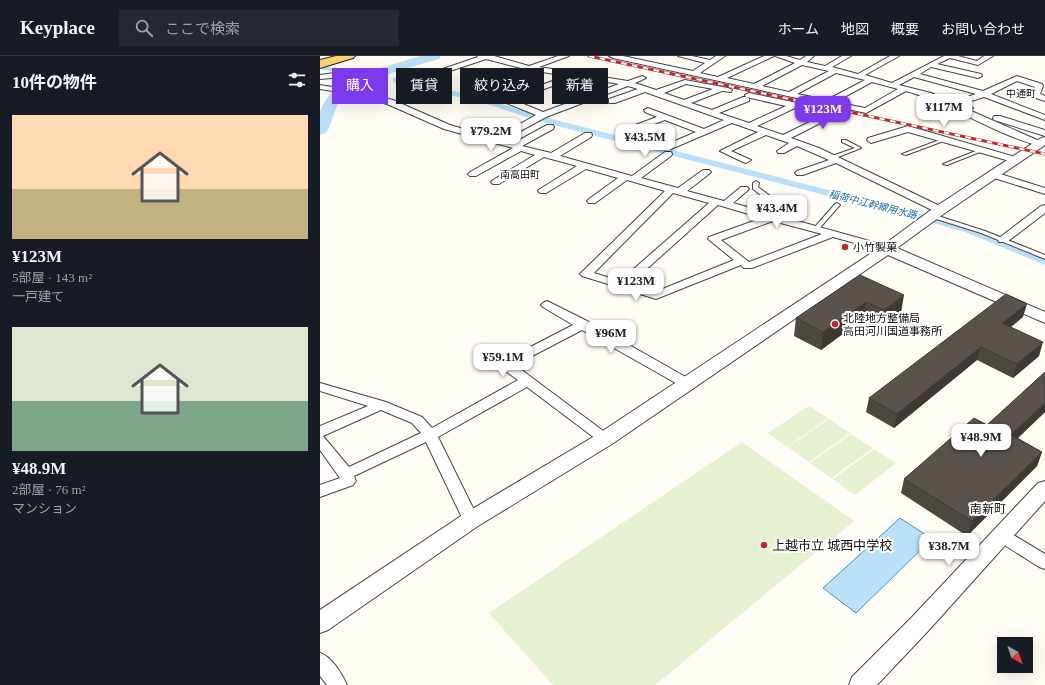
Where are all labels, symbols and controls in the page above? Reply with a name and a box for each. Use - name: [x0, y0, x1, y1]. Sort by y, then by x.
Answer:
- search box: [119, 10, 399, 46]
- text: Keyplace: [20, 17, 95, 38]
- icon: search: [133, 17, 155, 39]
- text: ここで検索: [165, 21, 240, 37]
- text: ホーム: [777, 22, 819, 37]
- text: 地図: [841, 22, 869, 37]
- text: 概要: [891, 22, 919, 37]
- text: お問い合わせ: [941, 22, 1025, 37]
- chip: 購入: [332, 68, 388, 104]
- chip: 賃貸: [396, 68, 452, 104]
- chip: 絞り込み: [460, 68, 544, 104]
- chip: 新着: [552, 68, 608, 104]
- icon: filters: [286, 69, 308, 91]
- text: 10件の物件: [12, 73, 97, 92]
- district label: 中通町: [1006, 88, 1036, 99]
- pin: ¥117M: [916, 94, 972, 128]
- pin: ¥123M: [795, 96, 851, 130]
- text: ¥117M: [925, 99, 963, 114]
- text: ¥123M: [804, 101, 842, 116]
- pin: ¥79.2M: [458, 118, 524, 152]
- text: ¥79.2M: [470, 123, 512, 138]
- pin: ¥43.5M: [612, 124, 678, 158]
- text: ¥43.5M: [624, 129, 666, 144]
- icon: home: [124, 141, 196, 213]
- district label: 南高田町: [500, 169, 540, 180]
- water label: 稲荷中江幹線用水路: [828, 188, 919, 221]
- pin: ¥43.4M: [744, 195, 810, 229]
- text: ¥43.4M: [756, 200, 798, 215]
- place label: 小竹製菓: [853, 241, 897, 253]
- marker: 小竹製菓: [840, 242, 850, 252]
- text: ¥123M: [12, 247, 62, 266]
- pin: ¥123M: [608, 268, 664, 302]
- text: 5部屋 · 143 m²: [12, 270, 92, 285]
- text: ¥123M: [617, 273, 655, 288]
- text: 一戸建て: [12, 289, 64, 304]
- place label: 北陸地方整備局 高田河川国道事務所: [843, 312, 943, 337]
- marker: 北陸地方整備局 高田河川国道事務所: [830, 319, 840, 329]
- pin: ¥96M: [587, 320, 635, 354]
- text: ¥96M: [595, 325, 627, 340]
- pin: ¥59.1M: [470, 344, 536, 378]
- text: ¥59.1M: [482, 349, 524, 364]
- icon: home: [124, 353, 196, 425]
- pin: ¥48.9M: [948, 424, 1014, 458]
- text: ¥48.9M: [960, 429, 1002, 444]
- text: ¥48.9M: [12, 459, 66, 478]
- text: 2部屋 · 76 m²: [12, 482, 86, 497]
- text: マンション: [12, 501, 77, 516]
- district label: 南新町: [970, 502, 1006, 516]
- pin: ¥38.7M: [916, 533, 982, 567]
- place label: 上越市立 城西中学校: [772, 538, 892, 553]
- text: ¥38.7M: [928, 538, 970, 553]
- marker: 上越市立 城西中学校: [759, 540, 769, 550]
- north arrow: [997, 637, 1033, 673]
- map controls: [997, 637, 1033, 673]

